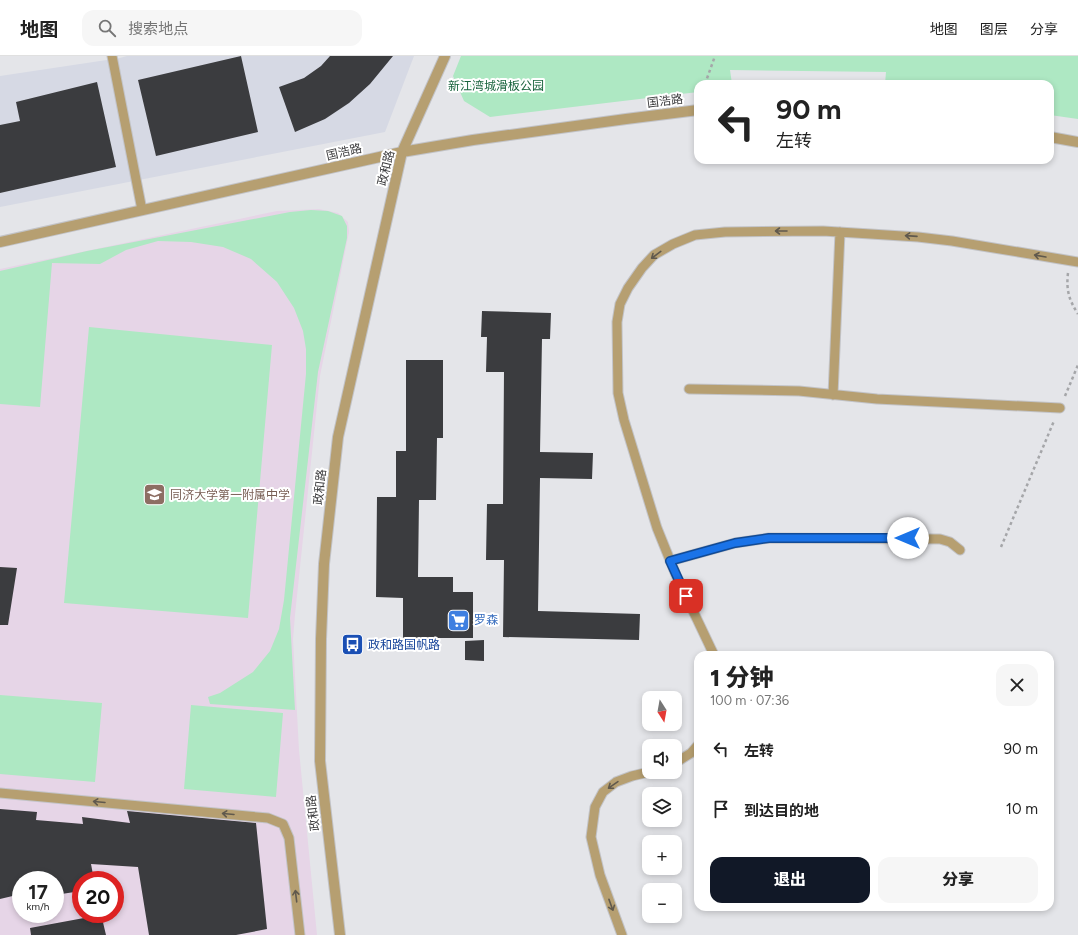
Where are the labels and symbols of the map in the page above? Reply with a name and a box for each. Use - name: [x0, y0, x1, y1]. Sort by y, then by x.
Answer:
- park label: 新江湾城滑板公园: [448, 79, 544, 93]
- street label: 国浩路: [646, 92, 684, 110]
- street label: 国浩路: [325, 141, 363, 163]
- street label: 政和路: [375, 149, 397, 187]
- one-way arrow: [775, 227, 788, 235]
- one-way arrow: [905, 233, 918, 240]
- one-way arrow: [651, 251, 662, 259]
- one-way arrow: [1033, 252, 1046, 260]
- street label: 政和路: [311, 468, 329, 506]
- school or university icon: 同济大学第一附属中学: [141, 482, 167, 508]
- place label: 同济大学第一附属中学: [170, 488, 290, 502]
- position arrow: [887, 517, 929, 559]
- pin: [669, 579, 703, 613]
- supermarket icon: 罗森: [445, 607, 471, 633]
- place label: 罗森: [474, 613, 498, 627]
- bus stop icon: 政和路国帆路: [339, 632, 365, 658]
- place label: 政和路国帆路: [368, 638, 440, 652]
- north arrow: [642, 691, 682, 731]
- one-way arrow: [607, 781, 618, 789]
- street label: 政和路: [304, 794, 322, 832]
- one-way arrow: [93, 798, 106, 806]
- one-way arrow: [222, 811, 235, 818]
- speed limit sign: 20: [72, 871, 124, 923]
- one-way arrow: [292, 890, 300, 903]
- one-way arrow: [607, 898, 615, 910]

